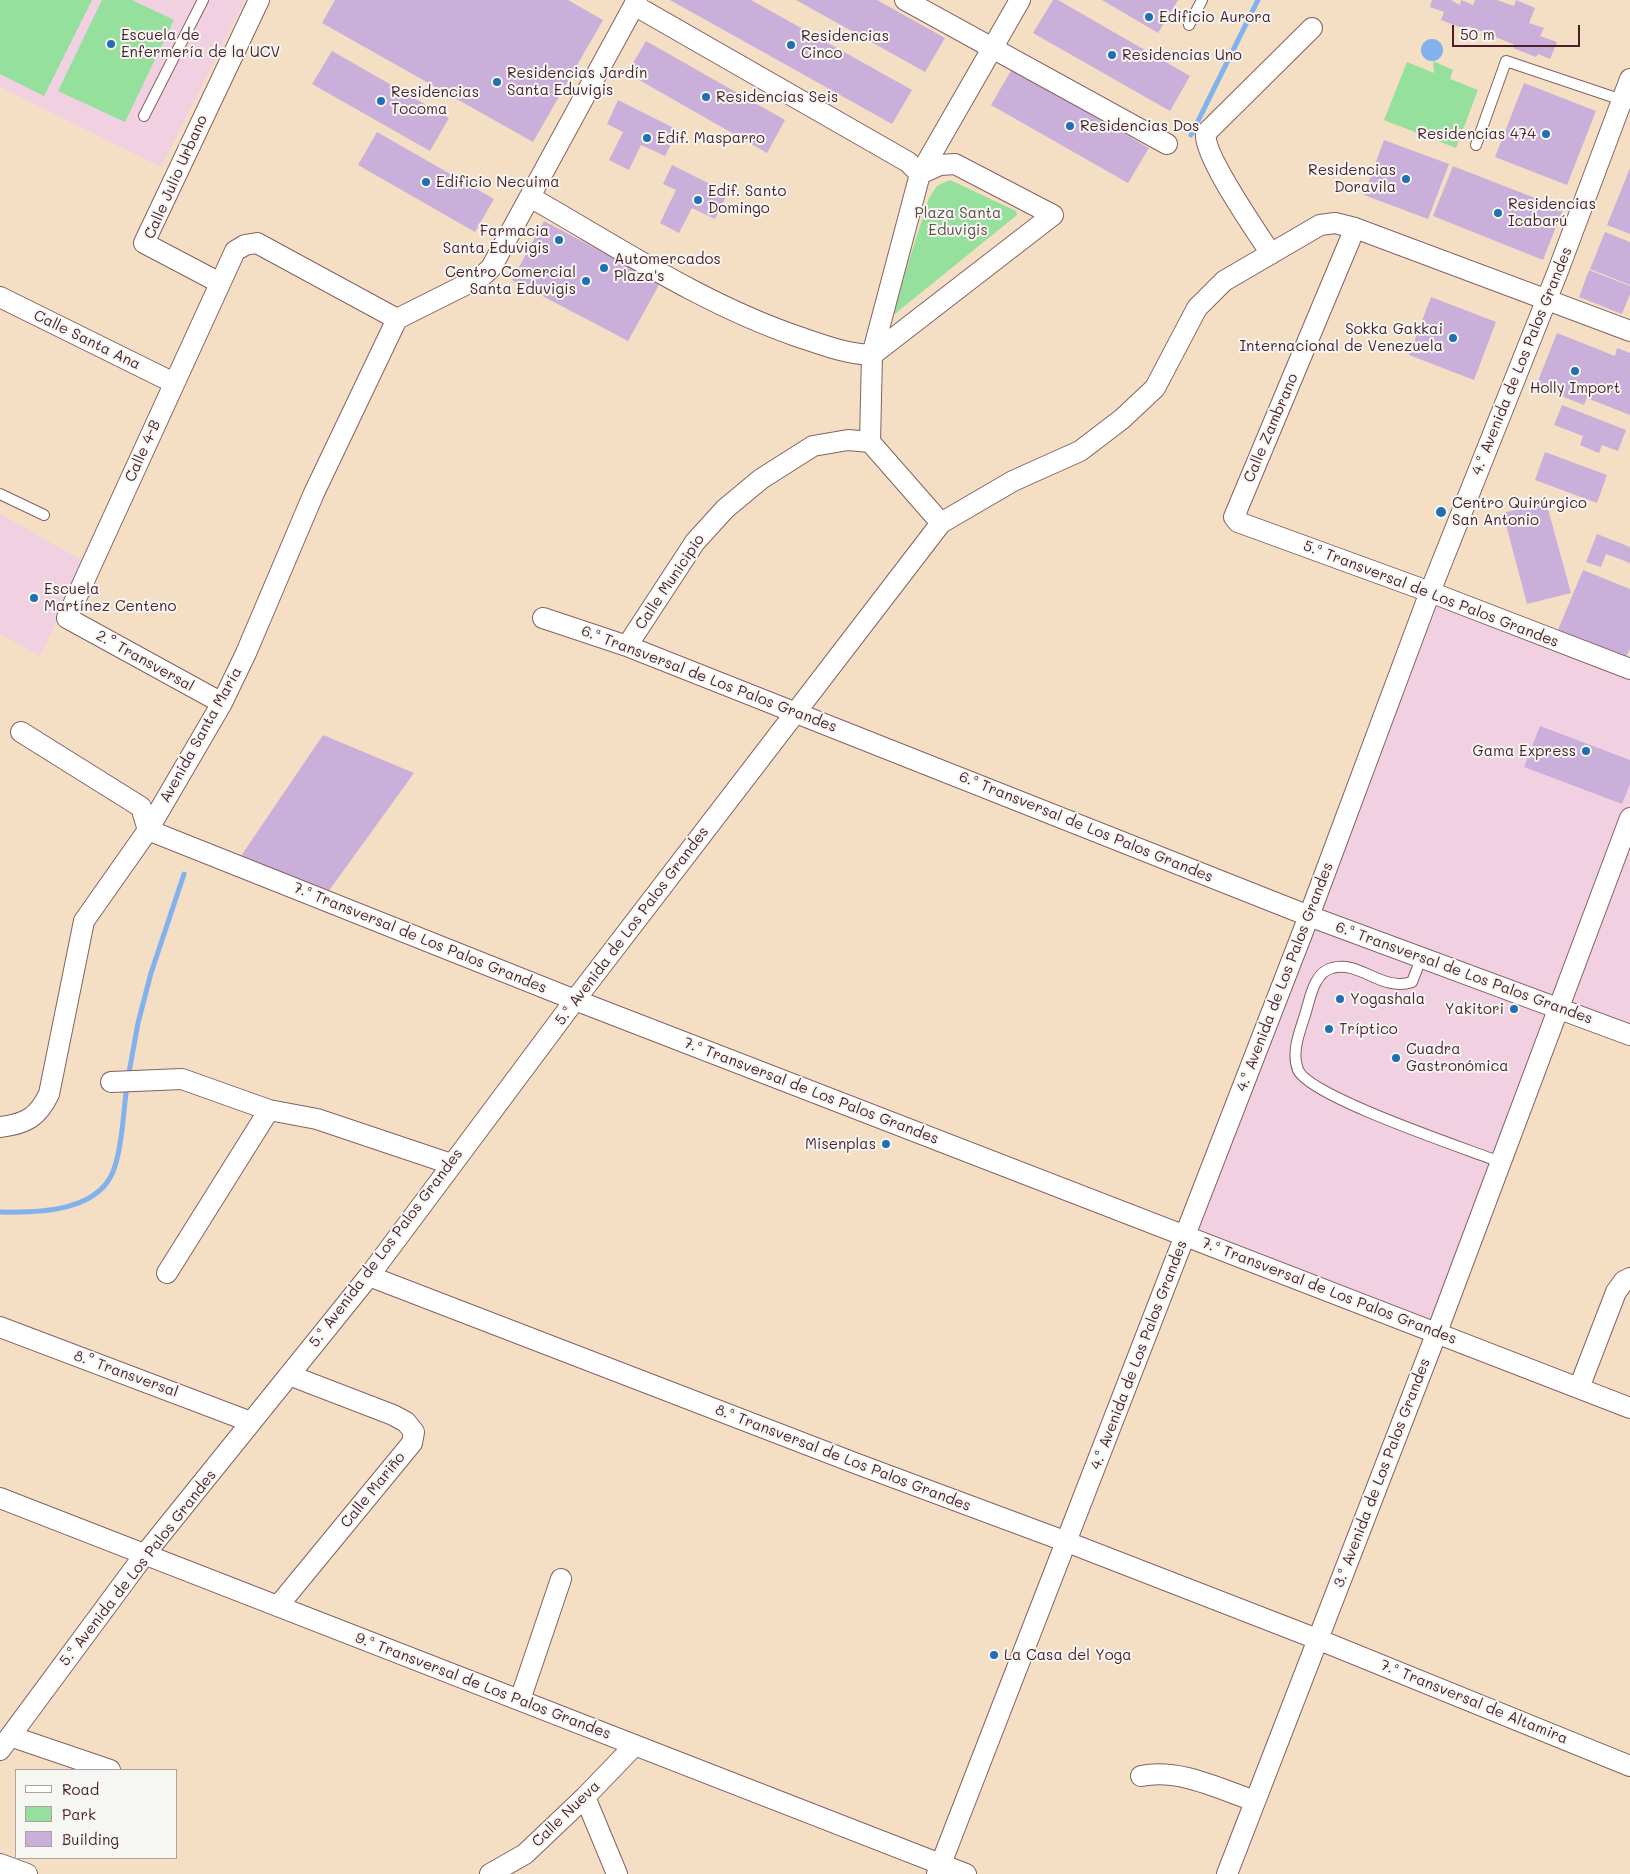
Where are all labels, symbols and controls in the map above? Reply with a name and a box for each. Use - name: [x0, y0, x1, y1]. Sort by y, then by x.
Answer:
- place label: Edificio Aurora: [1159, 8, 1271, 26]
- marker: Edificio Aurora: [1143, 11, 1155, 23]
- scale bar: [1455, 15, 1582, 47]
- text: 50 m: [1460, 24, 1495, 44]
- place label: Escuela de Enfermería de la UCV: [121, 26, 280, 61]
- place label: Residencias Cinco: [801, 27, 889, 62]
- marker: Escuela de Enfermería de la UCV: [105, 38, 117, 50]
- marker: Residencias Cinco: [785, 39, 797, 51]
- place label: Residencias Uno: [1122, 46, 1242, 64]
- marker: Residencias Uno: [1106, 49, 1118, 61]
- place label: Residencias Jardín Santa Eduvigis: [507, 64, 647, 99]
- marker: Residencias Jardín Santa Eduvigis: [491, 76, 503, 88]
- place label: Residencias Tocoma: [391, 83, 479, 118]
- place label: Residencias Seis: [716, 88, 838, 106]
- marker: Residencias Seis: [700, 91, 712, 103]
- marker: Residencias Tocoma: [375, 95, 387, 107]
- street label: Calle Julio Urbano: [141, 112, 211, 242]
- place label: Residencias Dos: [1080, 117, 1199, 135]
- marker: Residencias Dos: [1064, 120, 1076, 132]
- place label: Residencias 474: [1417, 125, 1536, 143]
- marker: Residencias 474: [1540, 128, 1552, 140]
- place label: Edif. Masparro: [657, 129, 765, 147]
- marker: Edif. Masparro: [641, 132, 653, 144]
- place label: Residencias Doravila: [1308, 161, 1396, 196]
- place label: Edificio Necuima: [436, 173, 559, 191]
- marker: Residencias Doravila: [1400, 173, 1412, 185]
- marker: Edificio Necuima: [420, 176, 432, 188]
- place label: Edif. Santo Domingo: [708, 182, 786, 217]
- marker: Edif. Santo Domingo: [692, 194, 704, 206]
- place label: Residencias Icabarú: [1508, 195, 1596, 230]
- park label: Plaza Santa Eduvigis: [915, 204, 1001, 239]
- marker: Residencias Icabarú: [1492, 207, 1504, 219]
- place label: Farmacia Santa Eduvigis: [443, 222, 549, 257]
- marker: Farmacia Santa Eduvigis: [553, 234, 565, 246]
- street label: 4.ª Avenida de Los Palos Grandes: [1468, 244, 1576, 478]
- place label: Automercados Plaza's: [614, 250, 721, 285]
- marker: Automercados Plaza's: [598, 262, 610, 274]
- place label: Centro Comercial Santa Eduvigis: [445, 263, 576, 298]
- marker: Centro Comercial Santa Eduvigis: [580, 275, 592, 287]
- street label: Calle Santa Ana: [31, 306, 143, 374]
- place label: Sokka Gakkai Internacional de Venezuela: [1239, 320, 1443, 355]
- marker: Sokka Gakkai Internacional de Venezuela: [1447, 332, 1459, 344]
- marker: Holly Import: [1569, 365, 1581, 377]
- street label: Calle Zambrano: [1240, 371, 1302, 485]
- place label: Holly Import: [1530, 379, 1620, 397]
- street label: Calle 4-B: [121, 417, 165, 485]
- place label: Centro Quirúrgico San Antonio: [1452, 494, 1587, 529]
- marker: Centro Quirúrgico San Antonio: [1434, 505, 1448, 519]
- street label: Calle Municipio: [632, 531, 708, 633]
- street label: 5.ª Transversal de Los Palos Grandes: [1301, 537, 1561, 651]
- place label: Escuela Martínez Centeno: [44, 580, 176, 615]
- marker: Escuela Martínez Centeno: [28, 592, 40, 604]
- street label: 6.ª Transversal de Los Palos Grandes: [579, 622, 839, 736]
- street label: 2.° Transversal: [93, 627, 197, 695]
- street label: Avenida Santa María: [156, 664, 246, 806]
- place label: Gama Express: [1473, 742, 1576, 760]
- marker: Gama Express: [1580, 745, 1592, 757]
- street label: 6.ª Transversal de Los Palos Grandes: [956, 768, 1216, 886]
- street label: 5.ª Avenida de Los Palos Grandes: [551, 823, 713, 1029]
- street label: 4.ª Avenida de Los Palos Grandes: [1233, 860, 1337, 1094]
- street label: 7.ª Transversal de Los Palos Grandes: [291, 879, 549, 997]
- street label: 6.ª Transversal de Los Palos Grandes: [1333, 918, 1595, 1028]
- place label: Yogashala: [1350, 990, 1425, 1008]
- marker: Yogashala: [1334, 993, 1346, 1005]
- place label: Yakitori: [1445, 1000, 1504, 1018]
- marker: Yakitori: [1508, 1003, 1520, 1015]
- place label: Tríptico: [1339, 1020, 1398, 1038]
- marker: Tríptico: [1323, 1023, 1335, 1035]
- street label: 7.ª Transversal de Los Palos Grandes: [681, 1034, 941, 1148]
- place label: Cuadra Gastronómica: [1406, 1040, 1509, 1075]
- marker: Cuadra Gastronómica: [1390, 1052, 1402, 1064]
- place label: Misenplas: [805, 1135, 876, 1153]
- marker: Misenplas: [880, 1138, 892, 1150]
- street label: 5.ª Avenida de Los Palos Grandes: [305, 1145, 467, 1351]
- street label: 7.ª Transversal de Los Palos Grandes: [1199, 1234, 1459, 1348]
- street label: 4.ª Avenida de Los Palos Grandes: [1087, 1238, 1191, 1472]
- street label: 8.° Transversal: [71, 1347, 181, 1401]
- street label: 3.ª Avenida de Los Palos Grandes: [1330, 1356, 1434, 1590]
- street label: 8.ª Transversal de Los Palos Grandes: [713, 1401, 973, 1515]
- street label: Calle Mariño: [337, 1448, 409, 1532]
- street label: 5.ª Avenida de Los Palos Grandes: [56, 1466, 220, 1670]
- street label: 9.ª Transversal de Los Palos Grandes: [353, 1629, 613, 1743]
- place label: La Casa del Yoga: [1004, 1646, 1132, 1664]
- marker: La Casa del Yoga: [988, 1649, 1000, 1661]
- street label: 7.ª Transversal de Altamira: [1378, 1656, 1570, 1748]
- legend: [15, 1769, 178, 1859]
- street label: Calle Nueva: [528, 1777, 604, 1851]
- text: Road: [62, 1779, 99, 1799]
- text: Park: [62, 1804, 96, 1824]
- text: Building: [62, 1829, 119, 1849]

